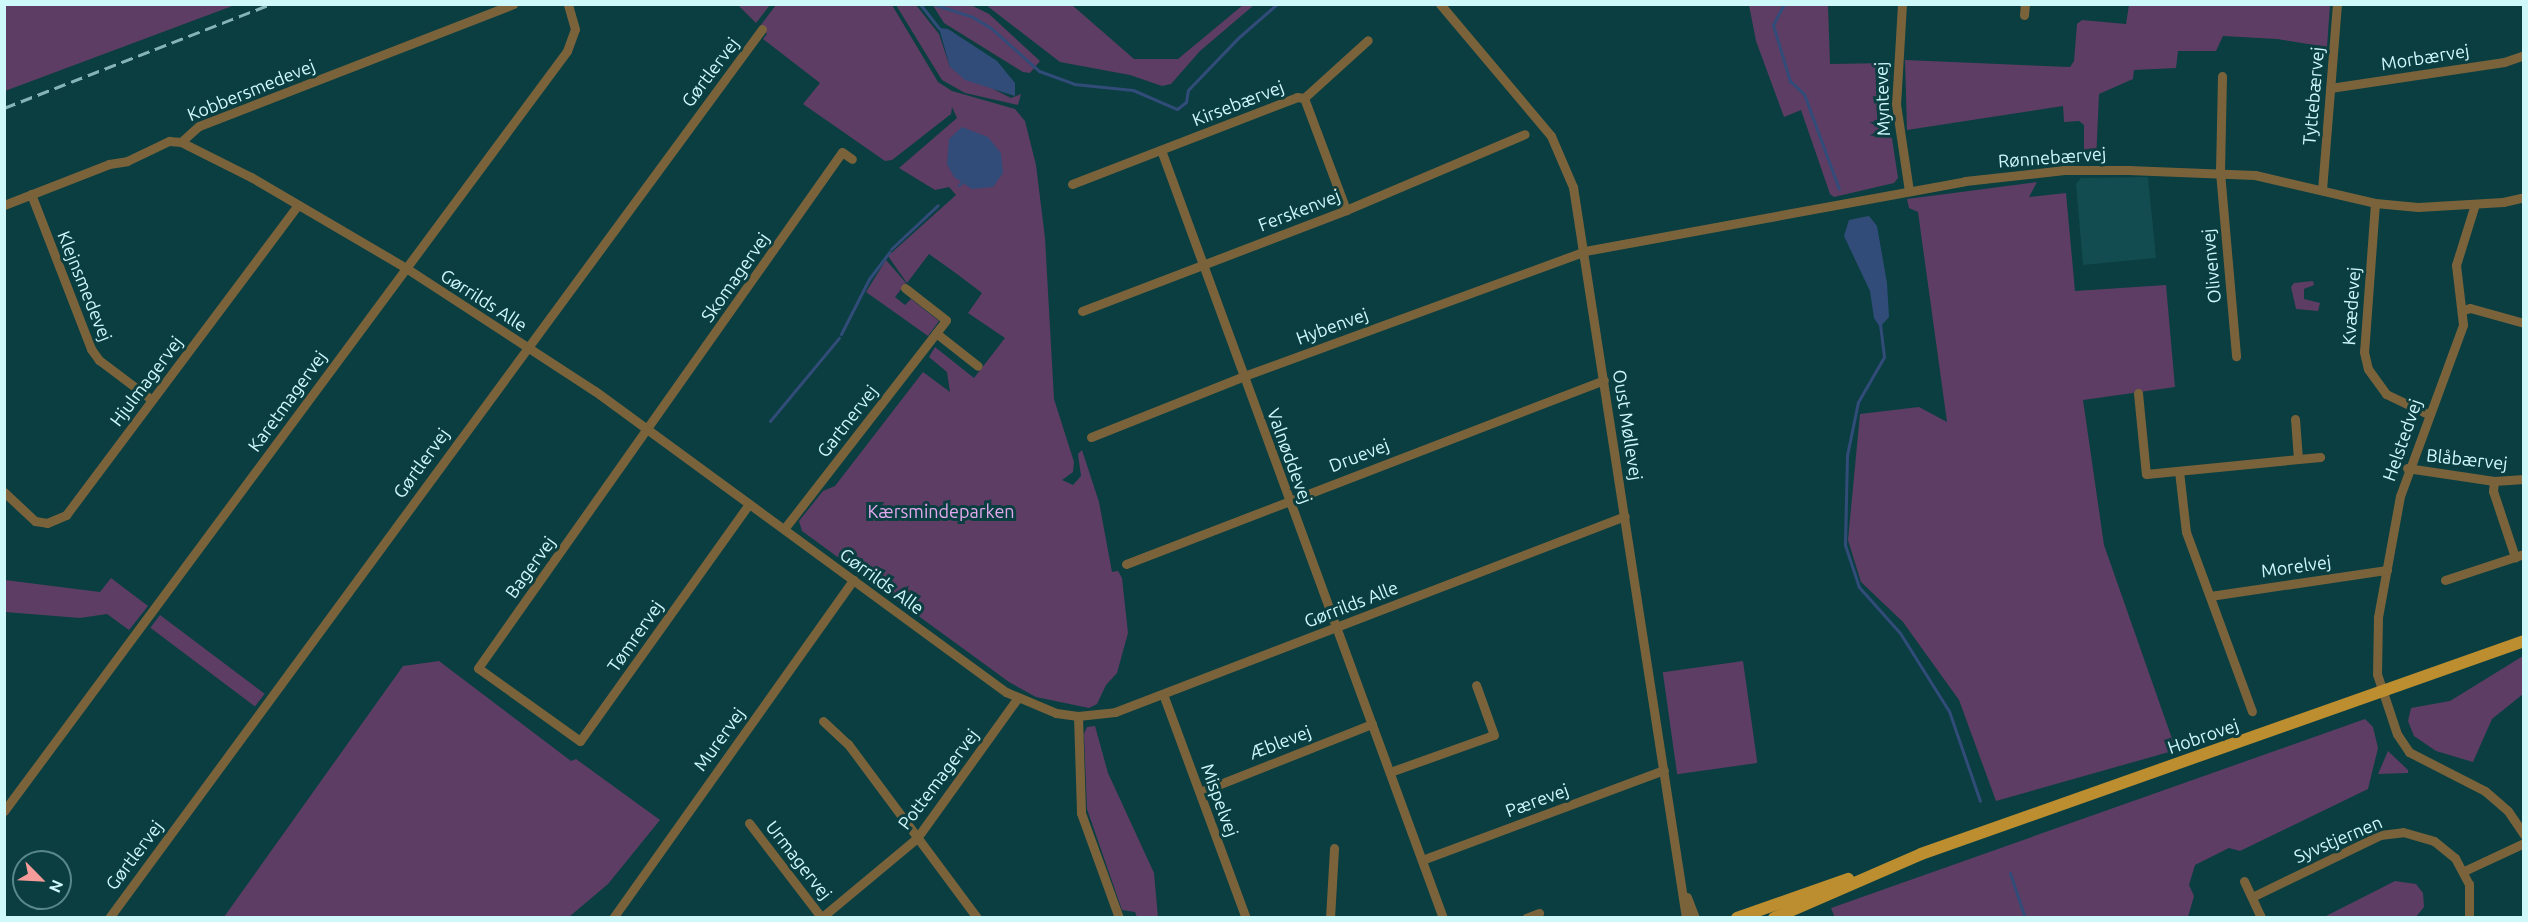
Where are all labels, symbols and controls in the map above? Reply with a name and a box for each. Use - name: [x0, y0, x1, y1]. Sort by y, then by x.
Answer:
- street label: Gørtlervej: [677, 33, 743, 111]
- street label: Morbærvej: [2379, 39, 2471, 75]
- street label: Tyttebærvej: [2298, 46, 2328, 146]
- street label: Kobbersmedevej: [184, 55, 318, 125]
- street label: Myntevej: [1870, 61, 1894, 137]
- street label: Kirsebærvej: [1189, 76, 1287, 130]
- street label: Rønnebærvej: [1997, 142, 2107, 172]
- street label: Ferskenvej: [1255, 185, 1343, 235]
- street label: Klejnsmedevej: [53, 228, 117, 344]
- street label: Skomagervej: [696, 228, 774, 326]
- street label: Olivenvej: [2197, 228, 2225, 304]
- street label: Gørrilds Alle: [437, 264, 531, 336]
- street label: Kvædevej: [2337, 266, 2365, 346]
- street label: Hybenvej: [1293, 303, 1371, 349]
- street label: Hjulmagervej: [105, 332, 187, 430]
- street label: Karetmagervej: [243, 346, 331, 456]
- street label: Oust Møllevej: [1609, 368, 1647, 482]
- street label: Gartnervej: [812, 381, 882, 461]
- street label: Helstedvej: [2378, 396, 2426, 484]
- street label: Valnøddevej: [1263, 405, 1317, 507]
- street label: Gørtlervej: [388, 424, 454, 502]
- street label: Druevej: [1326, 434, 1392, 476]
- street label: Blåbærvej: [2425, 444, 2509, 474]
- park label: Kærsmindeparken: [867, 500, 1015, 522]
- street label: Bagervej: [500, 532, 560, 602]
- street label: Gørrilds Alle: [836, 543, 928, 619]
- street label: Morelvej: [2260, 550, 2332, 582]
- street label: Gørrilds Alle: [1301, 576, 1401, 632]
- street label: Tømrervej: [603, 596, 667, 676]
- street label: Murervej: [689, 703, 749, 775]
- street label: Hobrovej: [2165, 714, 2241, 758]
- street label: Æblevej: [1246, 720, 1314, 764]
- street label: Pottemagervej: [893, 724, 983, 834]
- street label: Mispelvej: [1197, 761, 1243, 839]
- street label: Pærevej: [1502, 779, 1572, 821]
- street label: Syvstjernen: [2291, 811, 2385, 867]
- street label: Gørtlervej: [101, 816, 167, 894]
- street label: Urmagervej: [761, 816, 837, 904]
- north arrow: [12, 850, 72, 910]
- text: N: [46, 877, 67, 896]

